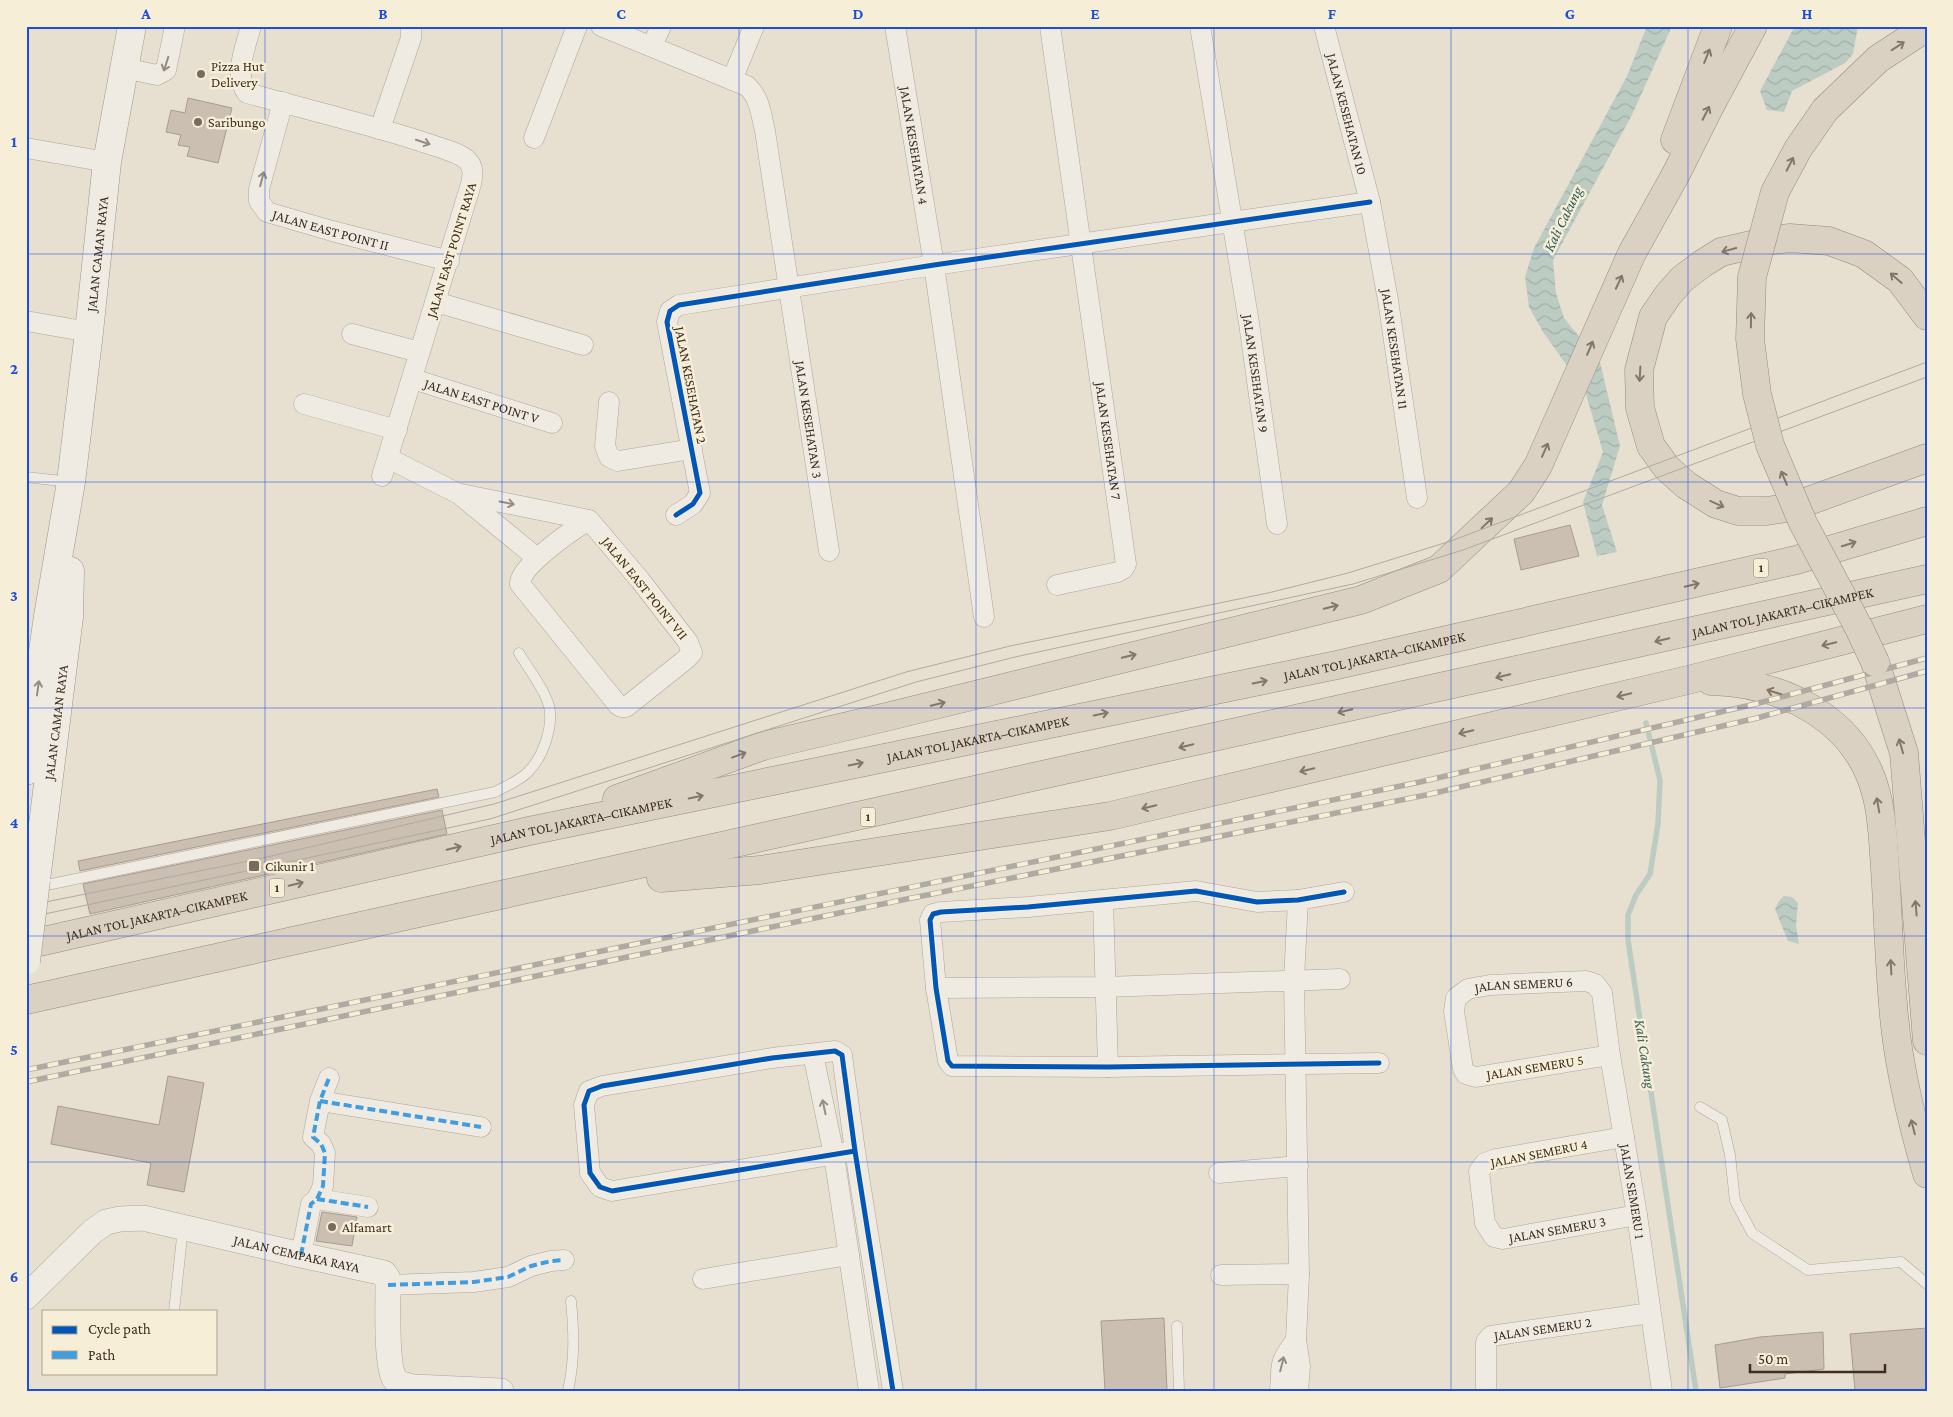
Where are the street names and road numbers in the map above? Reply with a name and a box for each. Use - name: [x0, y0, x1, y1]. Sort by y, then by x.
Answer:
- street label: JALAN KESEHATAN 10: [1323, 50, 1371, 177]
- street label: JALAN KESEHATAN 4: [897, 83, 932, 206]
- street label: JALAN EAST POINT RAYA: [422, 180, 479, 322]
- street label: JALAN CAMAN RAYA: [83, 195, 111, 315]
- street label: JALAN EAST POINT II: [269, 206, 391, 253]
- street label: JALAN KESEHATAN 11: [1378, 285, 1412, 411]
- street label: JALAN KESEHATAN 9: [1239, 311, 1272, 434]
- street label: JALAN KESEHATAN 2: [671, 323, 710, 445]
- street label: JALAN KESEHATAN 3: [792, 357, 826, 480]
- street label: JALAN EAST POINT V: [420, 374, 541, 426]
- street label: JALAN KESEHATAN 7: [1092, 379, 1125, 501]
- street label: JALAN EAST POINT VII: [597, 532, 691, 643]
- road number: 1: [1754, 558, 1768, 578]
- street label: JALAN TOL JAKARTA–CIKAMPEK: [1689, 583, 1876, 641]
- street label: JALAN TOL JAKARTA–CIKAMPEK: [1280, 628, 1467, 684]
- street label: JALAN CAMAN RAYA: [40, 664, 71, 783]
- street label: JALAN TOL JAKARTA–CIKAMPEK: [884, 712, 1071, 766]
- street label: JALAN TOL JAKARTA–CIKAMPEK: [487, 794, 674, 848]
- road number: 1: [860, 808, 876, 826]
- road number: 1: [270, 878, 284, 898]
- street label: JALAN TOL JAKARTA–CIKAMPEK: [63, 887, 250, 944]
- street label: JALAN SEMERU 6: [1471, 974, 1573, 996]
- street label: JALAN SEMERU 5: [1483, 1051, 1585, 1083]
- street label: JALAN SEMERU 4: [1487, 1136, 1589, 1171]
- street label: JALAN SEMERU 1: [1617, 1141, 1648, 1240]
- street label: JALAN SEMERU 3: [1506, 1213, 1607, 1246]
- street label: JALAN CEMPAKA RAYA: [230, 1231, 361, 1276]
- street label: JALAN SEMERU 2: [1491, 1314, 1593, 1344]

